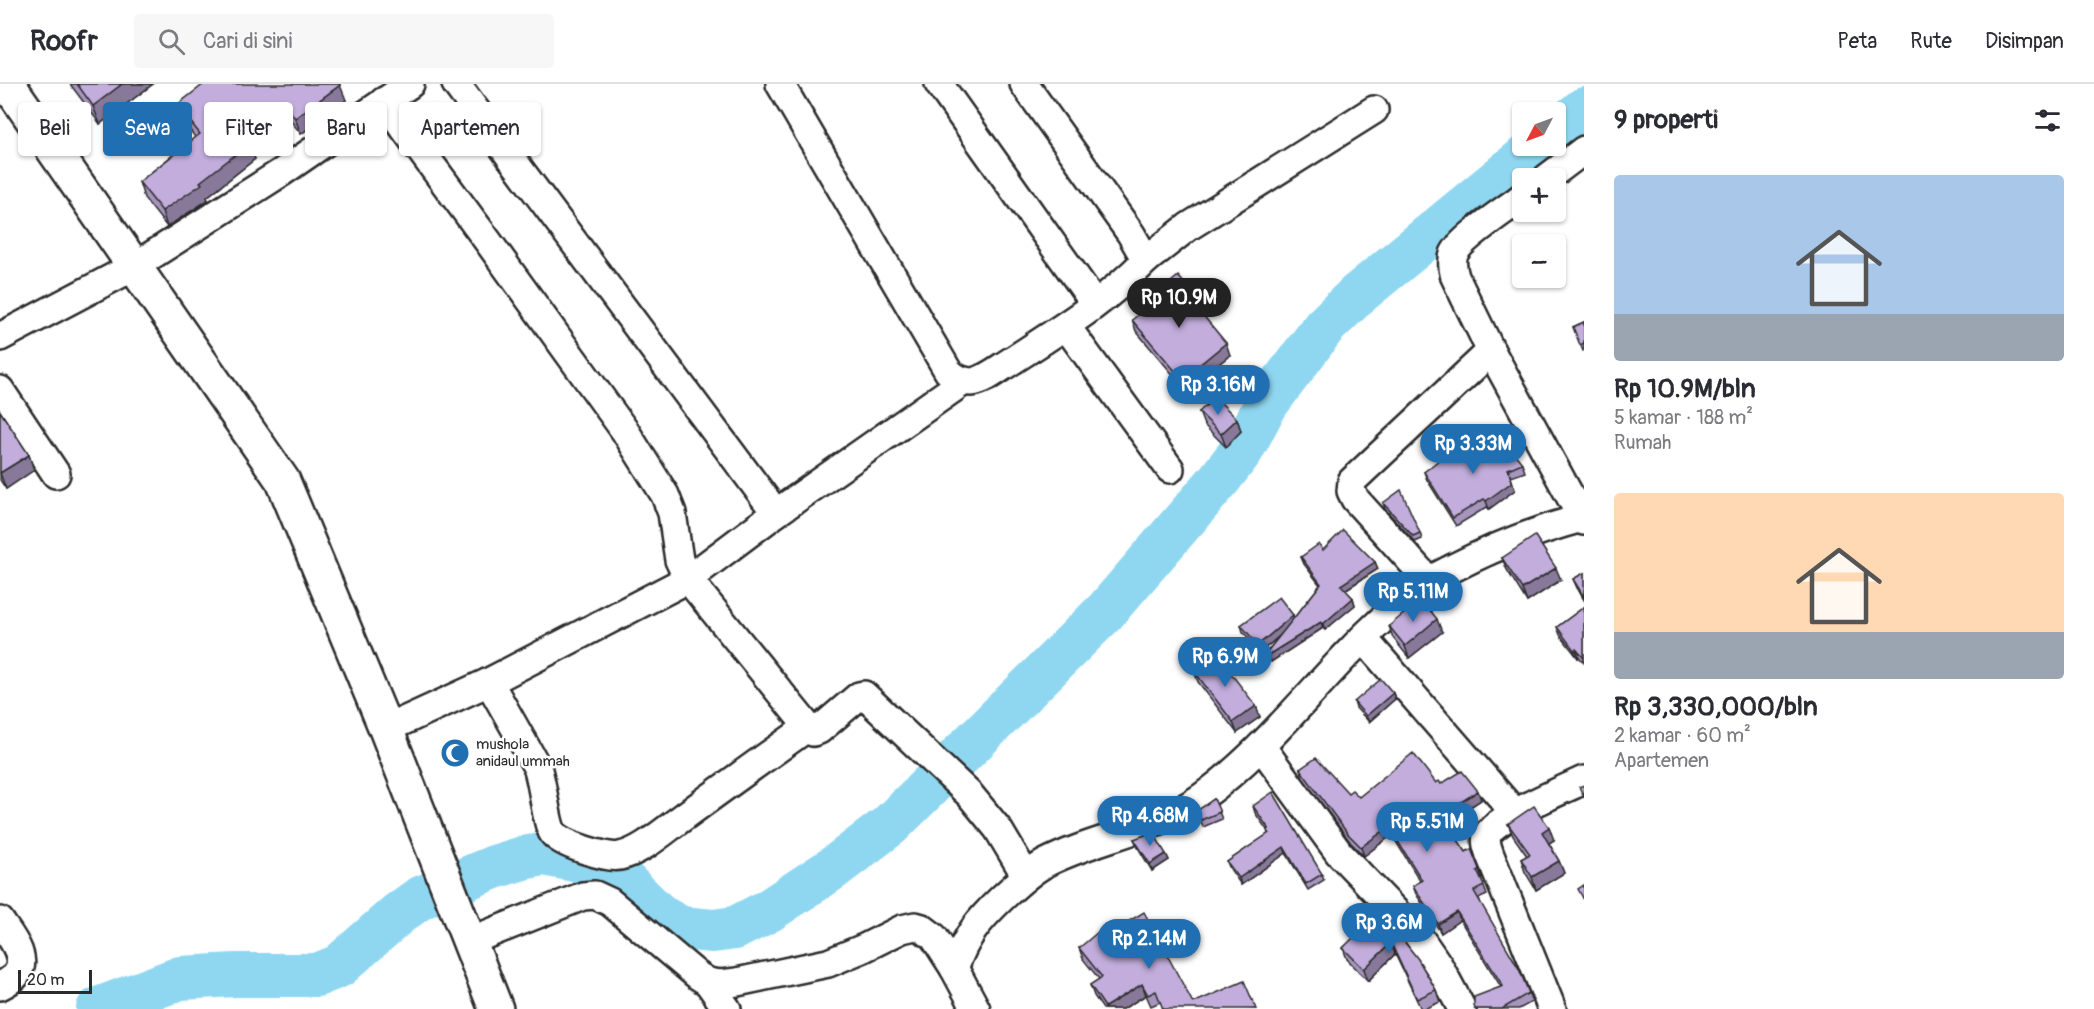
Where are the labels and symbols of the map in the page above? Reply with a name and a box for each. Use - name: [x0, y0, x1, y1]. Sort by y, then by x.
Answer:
- north arrow: [1512, 102, 1566, 156]
- pin: Rp 10.9M: [1117, 278, 1241, 329]
- pin: Rp 3.16M: [1156, 365, 1280, 416]
- pin: Rp 3.33M: [1411, 424, 1535, 475]
- pin: Rp 5.11M: [1351, 572, 1475, 623]
- pin: Rp 6.9M: [1170, 637, 1280, 688]
- place label: mushola anidaul ummah: [476, 735, 570, 771]
- mosque icon: mushola anidaul ummah: [439, 737, 471, 769]
- pin: Rp 4.68M: [1088, 796, 1212, 847]
- pin: Rp 5.51M: [1365, 802, 1489, 853]
- pin: Rp 3.6M: [1334, 903, 1444, 954]
- pin: Rp 2.14M: [1087, 919, 1211, 970]
- scale bar: [18, 967, 92, 994]

